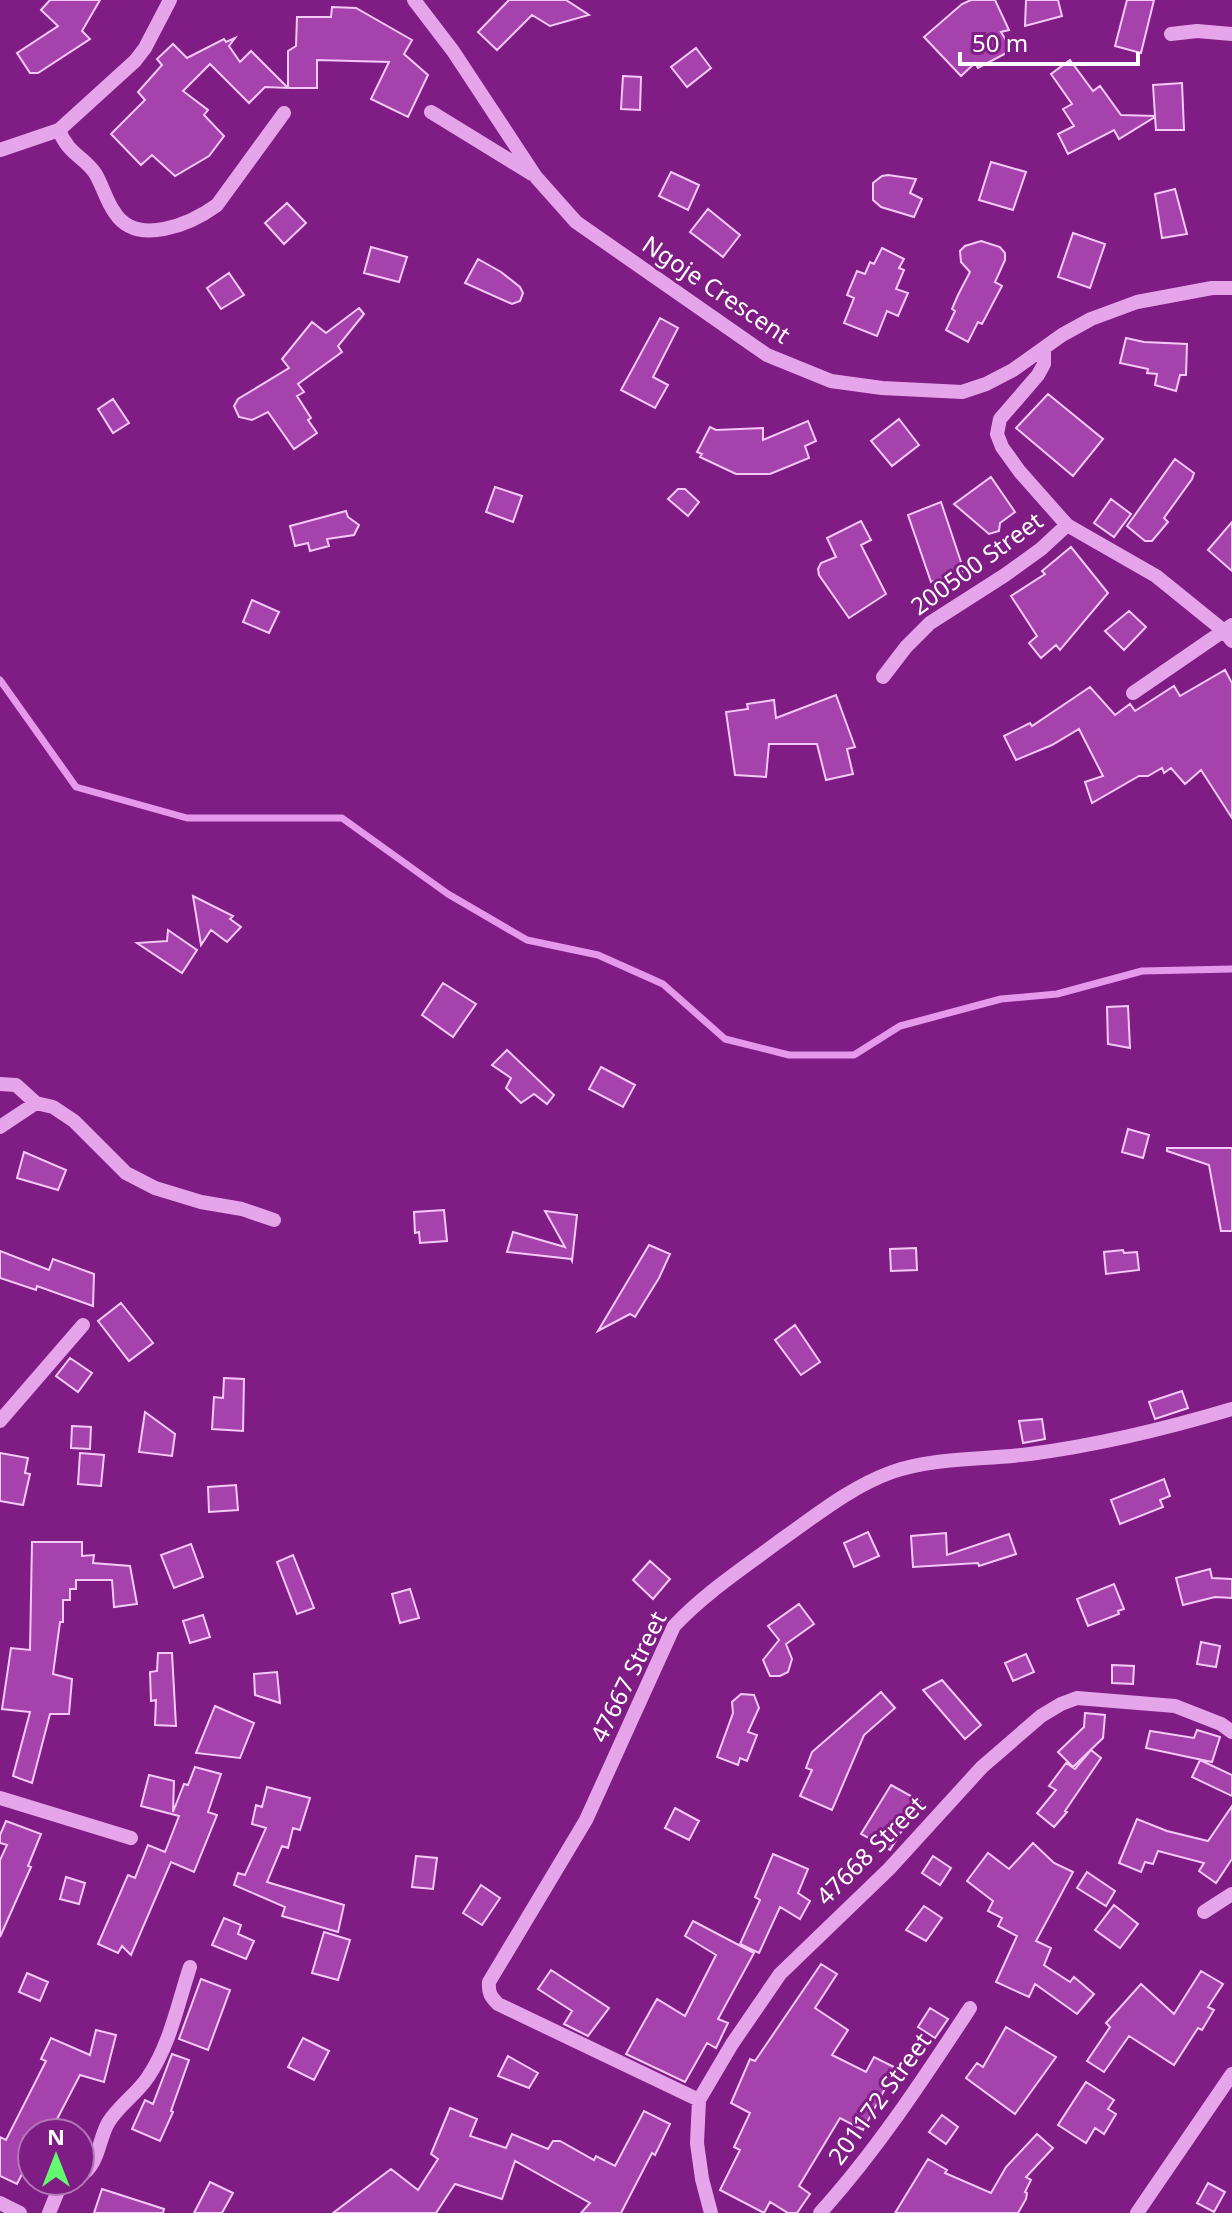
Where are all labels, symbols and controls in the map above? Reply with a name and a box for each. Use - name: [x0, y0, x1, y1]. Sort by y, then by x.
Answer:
- scale bar: [960, 16, 1138, 66]
- text: 50 m: [972, 26, 1028, 59]
- street label: Ngoje Crescent: [636, 227, 798, 351]
- street label: 200500 Street: [903, 504, 1049, 622]
- street label: 47667 Street: [582, 1605, 674, 1747]
- street label: 47668 Street: [808, 1788, 932, 1912]
- street label: 201172 Street: [820, 2025, 938, 2171]
- north arrow: [16, 2117, 96, 2197]
- text: N: [47, 2121, 65, 2151]

